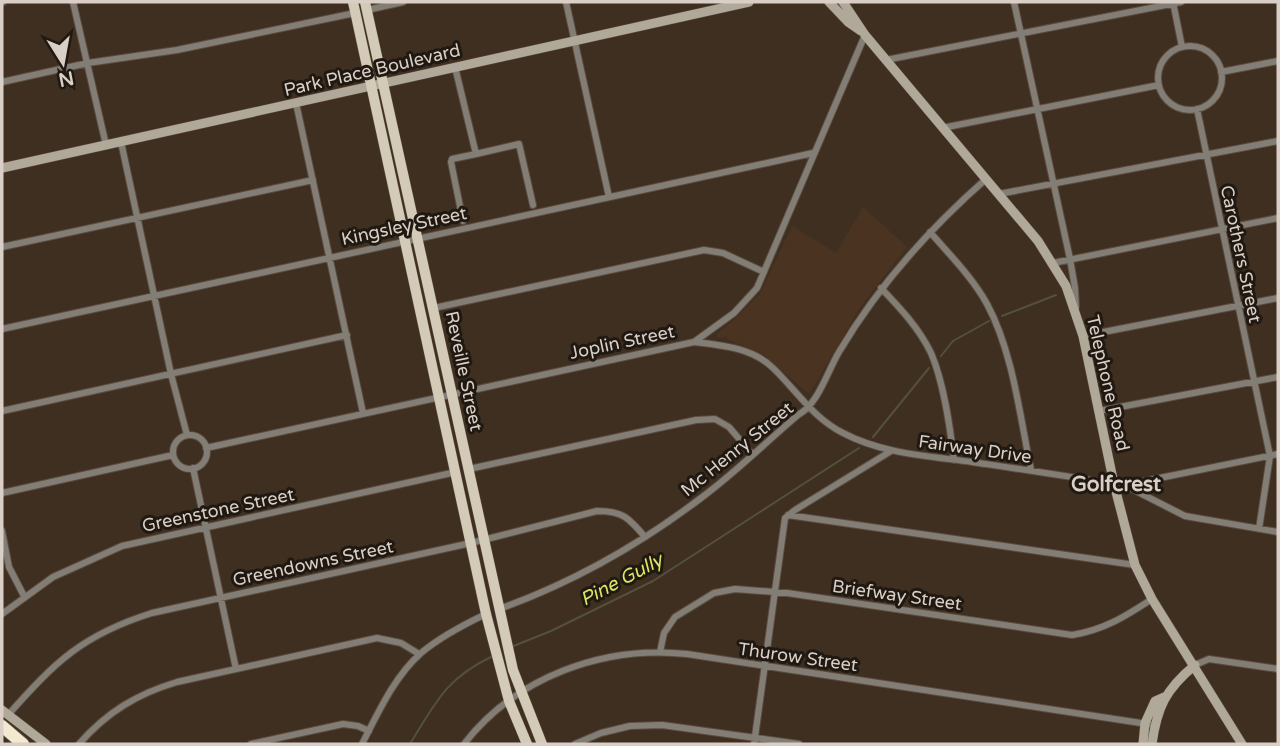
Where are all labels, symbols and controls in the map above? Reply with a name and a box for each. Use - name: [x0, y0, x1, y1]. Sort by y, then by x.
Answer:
- north arrow: [28, 28, 98, 98]
- street label: Park Place Boulevard: [282, 39, 462, 101]
- text: N: [56, 66, 76, 91]
- street label: Carothers Street: [1216, 183, 1266, 325]
- street label: Kingsley Street: [339, 202, 469, 250]
- street label: Reveille Street: [441, 309, 487, 433]
- street label: Telephone Road: [1082, 313, 1134, 453]
- street label: Joplin Street: [568, 320, 677, 364]
- street label: Mc Henry Street: [676, 397, 798, 501]
- street label: Fairway Drive: [917, 430, 1033, 468]
- district label: Golfcrest: [1071, 472, 1161, 497]
- street label: Greenstone Street: [140, 483, 296, 537]
- street label: Greendowns Street: [231, 535, 395, 591]
- water label: Pine Gully: [576, 548, 669, 611]
- street label: Briefway Street: [831, 575, 963, 615]
- street label: Thurow Street: [737, 638, 859, 676]

